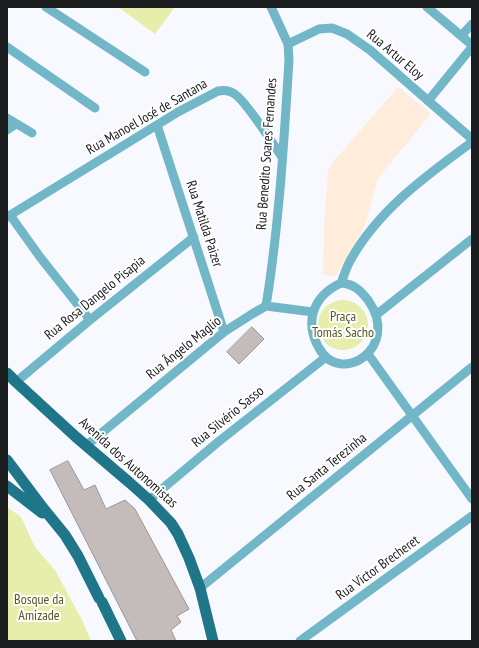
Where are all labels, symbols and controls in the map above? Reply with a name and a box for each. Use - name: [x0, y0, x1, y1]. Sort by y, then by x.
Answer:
- street label: Rua Artur Eloy: [363, 26, 427, 84]
- street label: Rua Manoel José de Santana: [84, 76, 210, 158]
- street label: Rua Benedito Soares Fernandes: [253, 77, 281, 231]
- street label: Rua Matilda Paizer: [182, 179, 226, 269]
- street label: Rua Rosa Dangelo Pisapia: [41, 252, 149, 344]
- park label: Praça Tomás Sacho: [312, 309, 374, 342]
- street label: Rua Ângelo Maglio: [143, 313, 225, 383]
- street label: Rua Silvério Sasso: [189, 383, 267, 451]
- street label: Avenida dos Autonomistas: [75, 414, 181, 512]
- street label: Rua Santa Terezinha: [284, 430, 370, 504]
- street label: Rua Victor Brecheret: [333, 532, 423, 604]
- park label: Bosque da Amizade: [14, 592, 64, 624]

